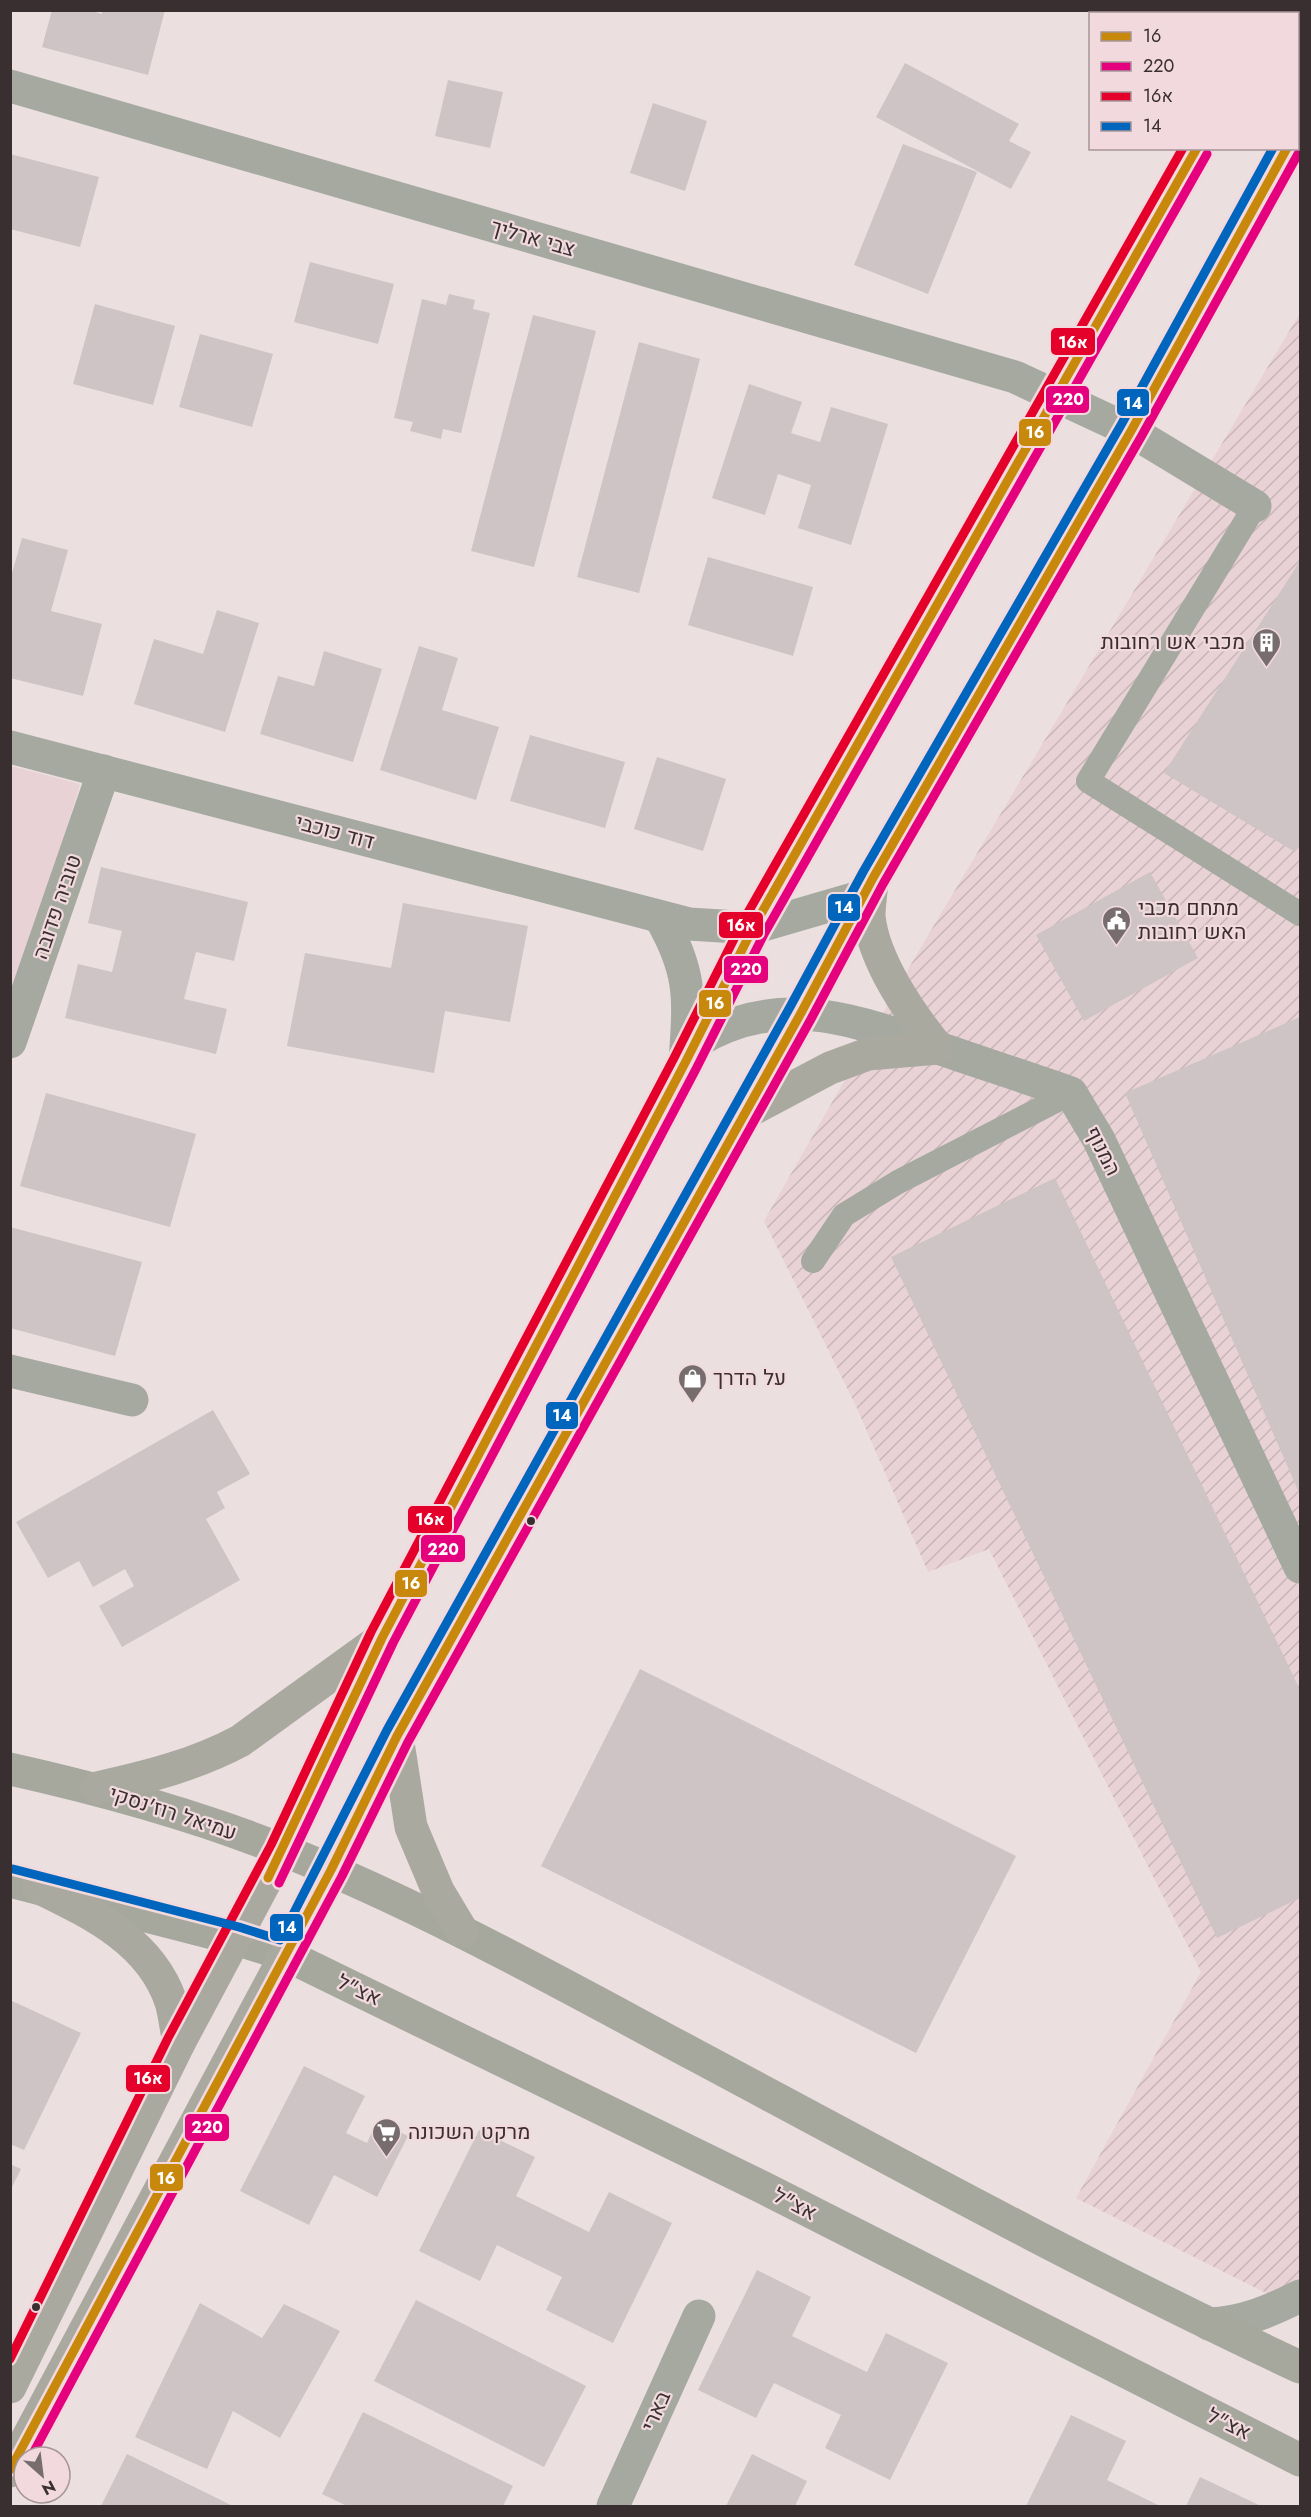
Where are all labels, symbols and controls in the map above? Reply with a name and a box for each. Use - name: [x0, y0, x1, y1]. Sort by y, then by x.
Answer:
- legend: [1089, 12, 1299, 150]
- text: 16: [1143, 23, 1161, 49]
- text: 220: [1143, 53, 1174, 79]
- text: 16א: [1143, 83, 1173, 109]
- text: 14: [1143, 113, 1162, 139]
- street label: צבי ארליך: [487, 212, 579, 264]
- line badge: 16א: [1050, 327, 1096, 356]
- text: 16א: [1058, 331, 1088, 354]
- line badge: 220: [1045, 385, 1090, 414]
- text: 220: [1052, 388, 1084, 411]
- line badge: 14: [1116, 388, 1150, 417]
- text: 14: [1123, 392, 1143, 415]
- line badge: 16: [1018, 418, 1052, 447]
- text: 16: [1026, 421, 1044, 444]
- building icon: מכבי אש רחובות: [1250, 626, 1282, 668]
- place label: מכבי אש רחובות: [1101, 627, 1245, 657]
- street label: דוד כוכבי: [292, 807, 378, 857]
- street label: טוביה פדובה: [25, 851, 89, 963]
- line badge: 14: [827, 893, 861, 922]
- place label: מתחם מכבי האש רחובות: [1138, 893, 1246, 947]
- text: 14: [834, 896, 854, 919]
- public building icon: מתחם מכבי האש רחובות: [1101, 904, 1133, 946]
- line badge: 16א: [718, 911, 764, 939]
- text: 16א: [726, 914, 756, 937]
- line badge: 220: [723, 955, 769, 984]
- text: 220: [730, 958, 762, 981]
- line badge: 16: [698, 989, 732, 1018]
- text: 16: [706, 992, 724, 1015]
- street label: המנוף: [1078, 1121, 1128, 1181]
- shop icon: על הדרך: [676, 1362, 708, 1404]
- place label: על הדרך: [713, 1363, 786, 1393]
- line badge: 14: [545, 1401, 579, 1430]
- text: 14: [552, 1404, 572, 1427]
- line badge: 16א: [407, 1505, 453, 1534]
- text: 16א: [415, 1508, 445, 1531]
- unlabelled marker: [525, 1515, 537, 1527]
- line badge: 220: [420, 1534, 466, 1563]
- text: 220: [427, 1538, 459, 1561]
- line badge: 16: [394, 1569, 428, 1598]
- text: 16: [402, 1572, 420, 1595]
- street label: עמיאל רוז'נסקי: [105, 1778, 241, 1848]
- line badge: 14: [269, 1913, 304, 1942]
- text: 14: [277, 1916, 297, 1939]
- street label: אצ"ל: [332, 1967, 386, 2013]
- line badge: 16א: [125, 2064, 171, 2093]
- text: 16א: [133, 2067, 163, 2090]
- line badge: 220: [184, 2113, 230, 2142]
- text: 220: [191, 2116, 223, 2139]
- supermarket icon: מרקט השכונה: [371, 2116, 403, 2158]
- place label: מרקט השכונה: [408, 2117, 530, 2147]
- line badge: 16: [149, 2163, 184, 2192]
- text: 16: [157, 2167, 175, 2190]
- street label: אצ"ל: [768, 2180, 822, 2228]
- unlabelled marker: [30, 2301, 42, 2313]
- street label: בארי: [634, 2386, 678, 2436]
- street label: אצ"ל: [1202, 2401, 1256, 2447]
- north arrow: [12, 2445, 72, 2505]
- text: N: [38, 2475, 60, 2501]

